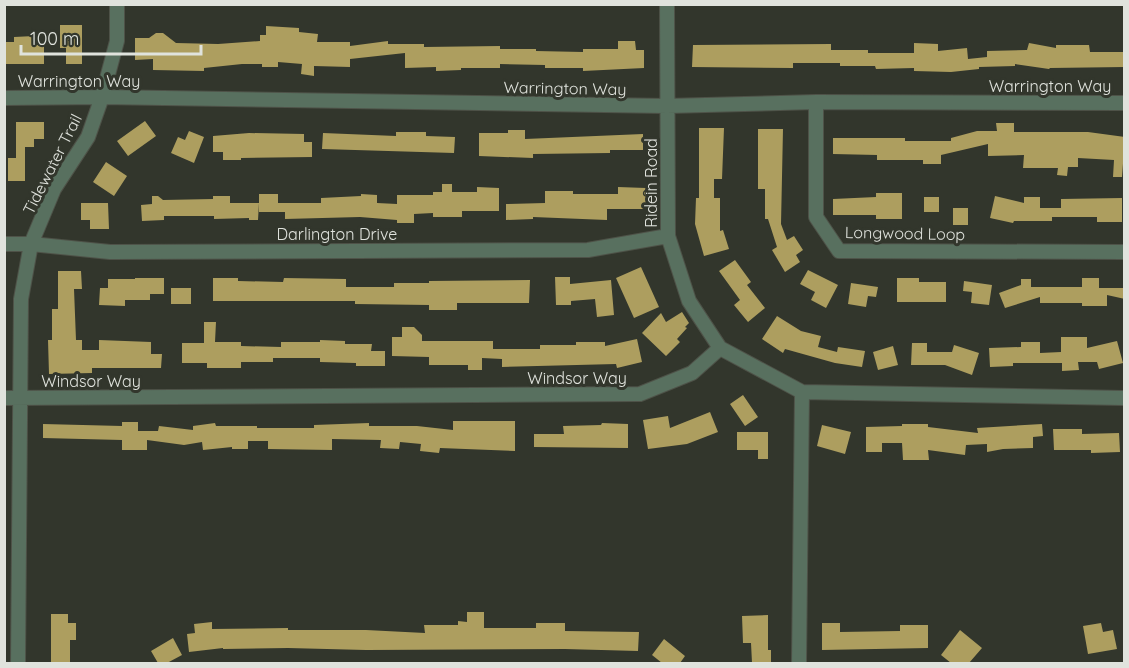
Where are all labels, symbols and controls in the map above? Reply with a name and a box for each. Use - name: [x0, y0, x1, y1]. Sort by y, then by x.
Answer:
- scale bar: [21, 18, 201, 56]
- text: 100 m: [30, 27, 79, 50]
- street label: Warrington Way: [18, 71, 140, 91]
- street label: Warrington Way: [989, 76, 1111, 96]
- street label: Warrington Way: [503, 77, 627, 99]
- street label: Tidewater Trail: [18, 110, 86, 218]
- street label: Ridein Road: [641, 138, 661, 228]
- street label: Longwood Loop: [845, 222, 965, 244]
- street label: Darlington Drive: [277, 224, 397, 244]
- street label: Windsor Way: [527, 368, 627, 388]
- street label: Windsor Way: [41, 371, 141, 391]

